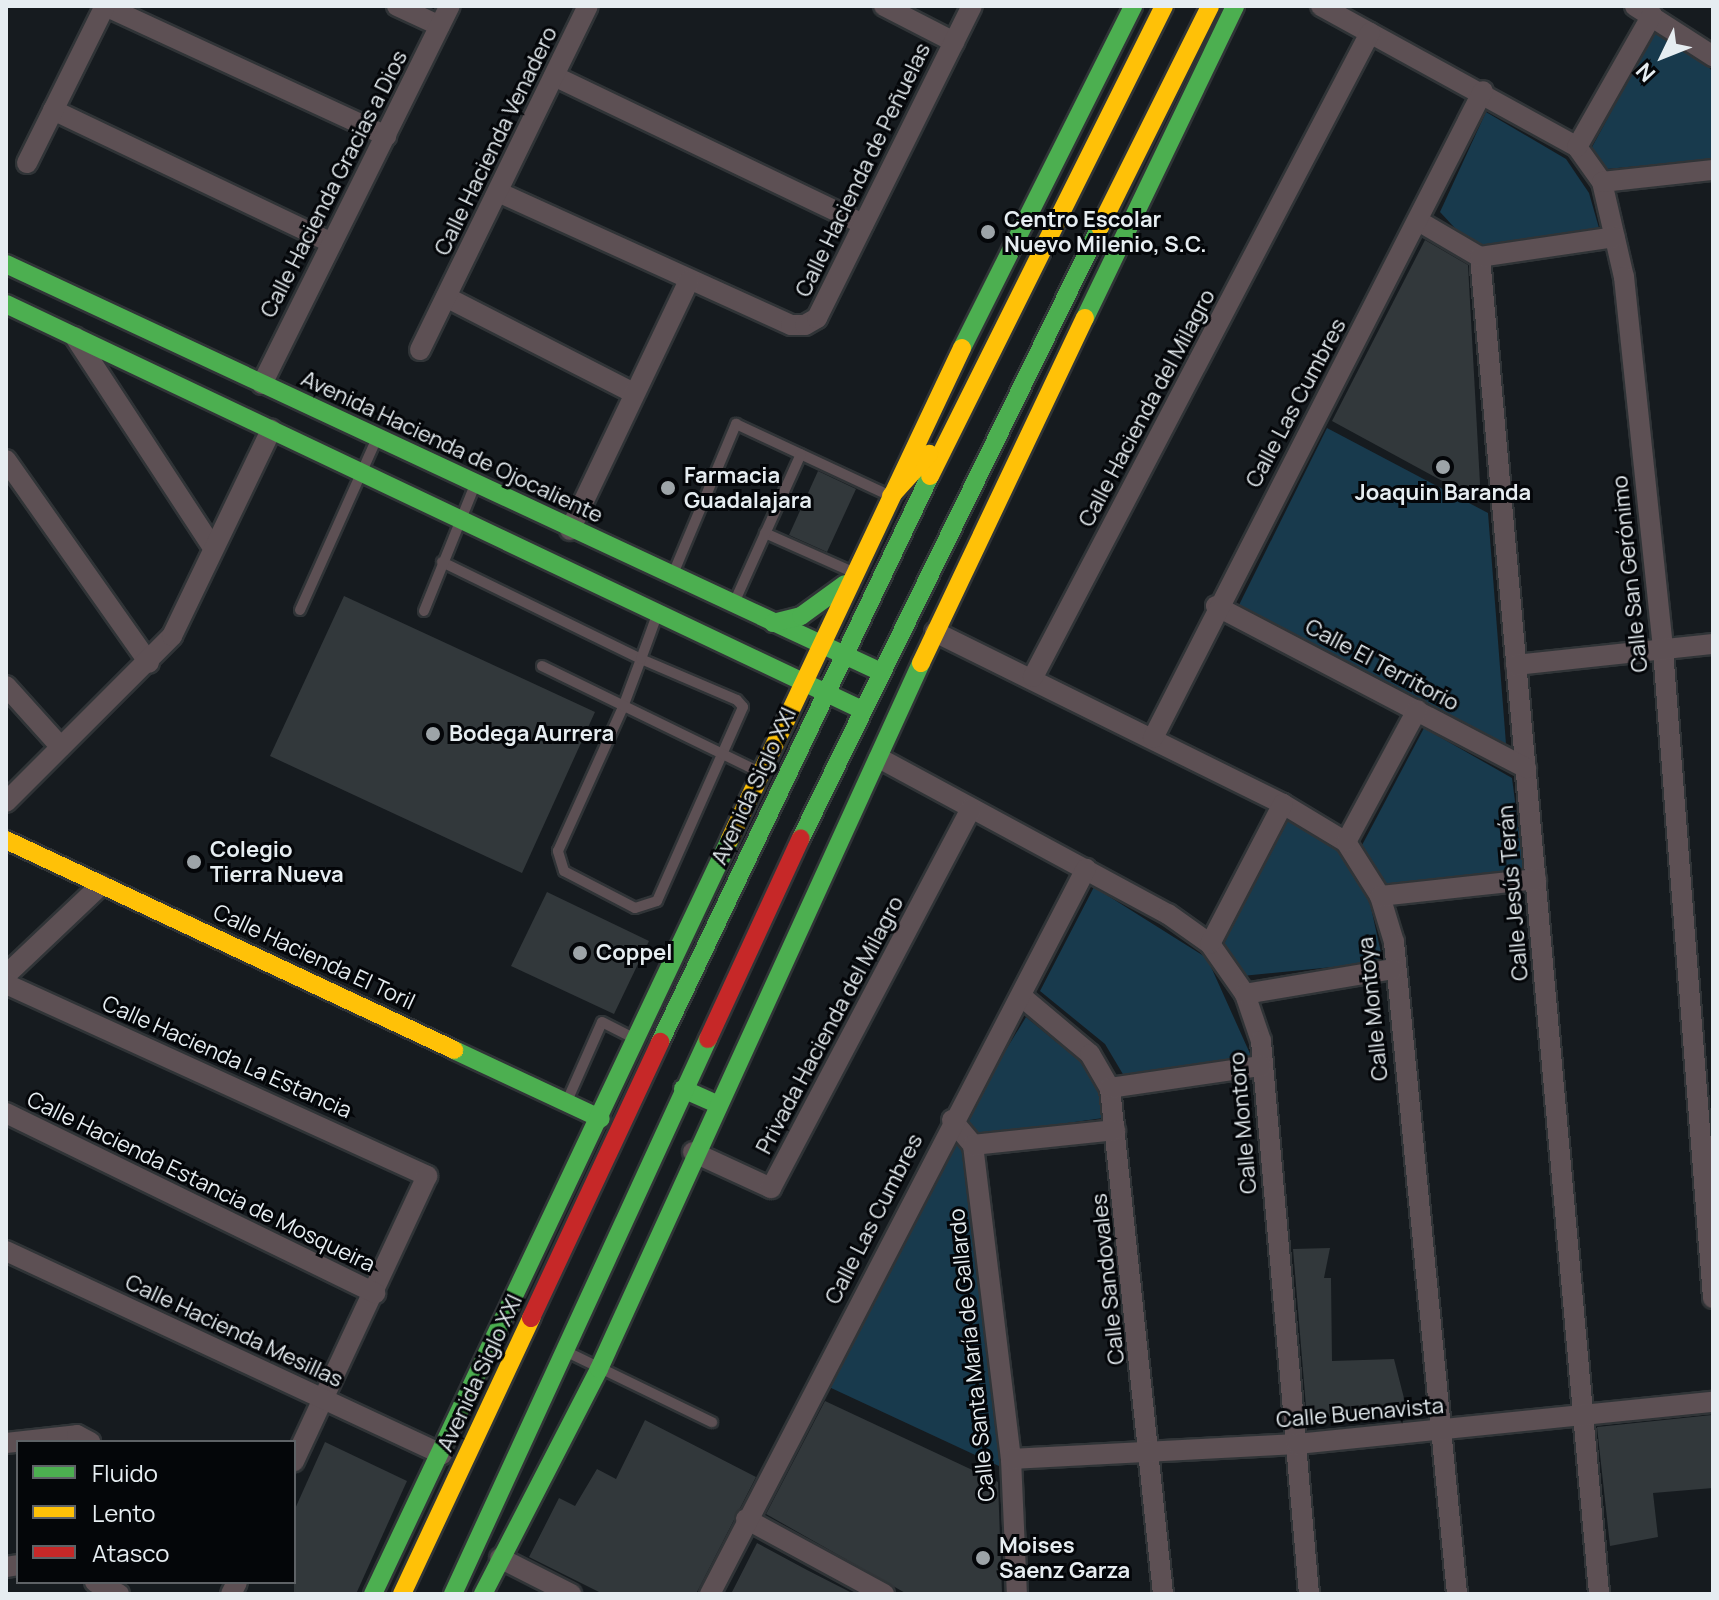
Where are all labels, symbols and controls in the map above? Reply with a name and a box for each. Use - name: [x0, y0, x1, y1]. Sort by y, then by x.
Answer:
- north arrow: [1623, 16, 1703, 96]
- street label: Calle Hacienda Venadero: [429, 22, 563, 260]
- street label: Calle Hacienda de Peñuelas: [790, 39, 936, 301]
- street label: Calle Hacienda Gracias a Dios: [255, 46, 413, 322]
- text: N: [1629, 56, 1662, 88]
- place label: Centro Escolar Nuevo Milenio, S.C.: [1004, 206, 1207, 258]
- marker: Centro Escolar Nuevo Milenio, S.C.: [979, 223, 997, 241]
- street label: Calle Hacienda del Milagro: [1073, 285, 1221, 531]
- street label: Calle Las Cumbres: [1240, 314, 1352, 492]
- street label: Avenida Hacienda de Ojocaliente: [297, 365, 607, 529]
- marker: Joaquin Baranda: [1434, 458, 1452, 476]
- place label: Farmacia Guadalajara: [684, 462, 812, 514]
- street label: Calle San Gerónimo: [1607, 474, 1653, 674]
- marker: Farmacia Guadalajara: [659, 479, 677, 497]
- place label: Joaquin Baranda: [1355, 480, 1531, 506]
- street label: Calle El Territorio: [1301, 613, 1463, 717]
- street label: Avenida Siglo XXI: [706, 703, 802, 869]
- place label: Bodega Aurrera: [449, 721, 614, 747]
- marker: Bodega Aurrera: [424, 725, 442, 743]
- street label: Calle Jesús Terán: [1492, 804, 1534, 982]
- place label: Colegio Tierra Nueva: [210, 836, 344, 888]
- marker: Colegio Tierra Nueva: [185, 853, 203, 871]
- street label: Privada Hacienda del Milagro: [751, 892, 909, 1158]
- street label: Calle Hacienda El Toril: [209, 899, 419, 1015]
- street label: Calle Montoya: [1352, 936, 1394, 1082]
- place label: Coppel: [596, 940, 672, 966]
- marker: Coppel: [571, 944, 589, 962]
- street label: Calle Hacienda La Estancia: [98, 990, 356, 1124]
- street label: Calle Montoro: [1224, 1051, 1262, 1195]
- street label: Calle Hacienda Estancia de Mosqueira: [23, 1086, 379, 1278]
- street label: Calle Las Cumbres: [820, 1129, 928, 1309]
- street label: Calle Sandovales: [1086, 1192, 1130, 1366]
- street label: Calle Santa María de Gallardo: [943, 1207, 1001, 1503]
- street label: Calle Hacienda Mesillas: [121, 1269, 347, 1393]
- street label: Avenida Siglo XXI: [432, 1290, 528, 1456]
- street label: Calle Buenavista: [1275, 1393, 1445, 1433]
- legend: [16, 1440, 296, 1584]
- text: Fluido: [92, 1456, 158, 1489]
- text: Lento: [92, 1496, 156, 1529]
- place label: Moises Saenz Garza: [999, 1532, 1130, 1584]
- text: Atasco: [92, 1536, 169, 1569]
- marker: Moises Saenz Garza: [974, 1549, 992, 1567]

